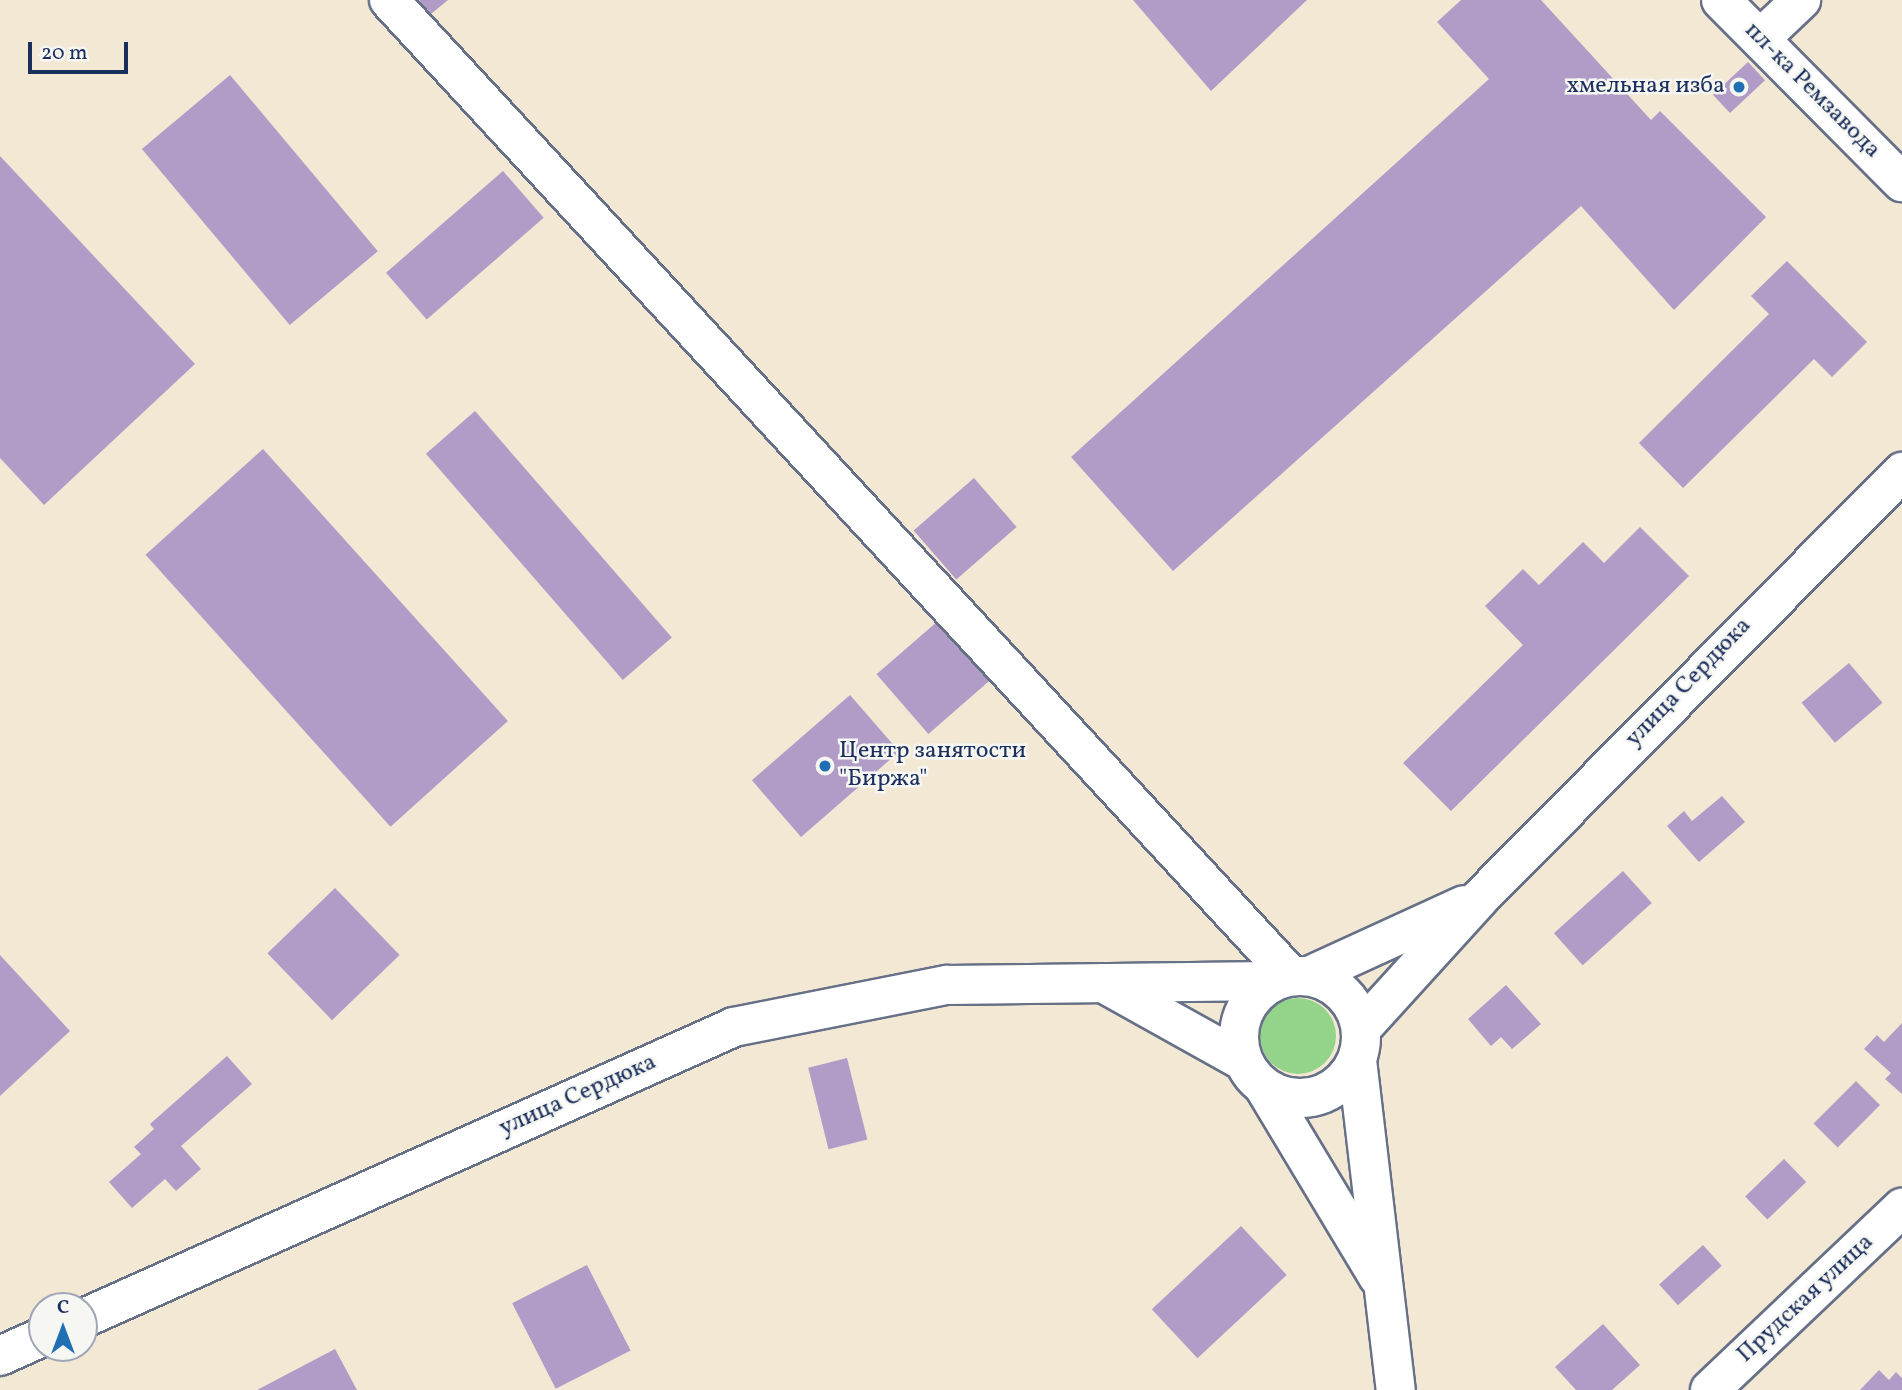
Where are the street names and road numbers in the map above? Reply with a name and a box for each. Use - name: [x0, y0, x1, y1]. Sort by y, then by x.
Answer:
- street label: пл-ка Ремзавода: [1738, 17, 1886, 165]
- street label: улица Сердюка: [1620, 612, 1758, 754]
- street label: улица Сердюка: [495, 1048, 661, 1144]
- street label: Прудская улица: [1732, 1228, 1880, 1370]

